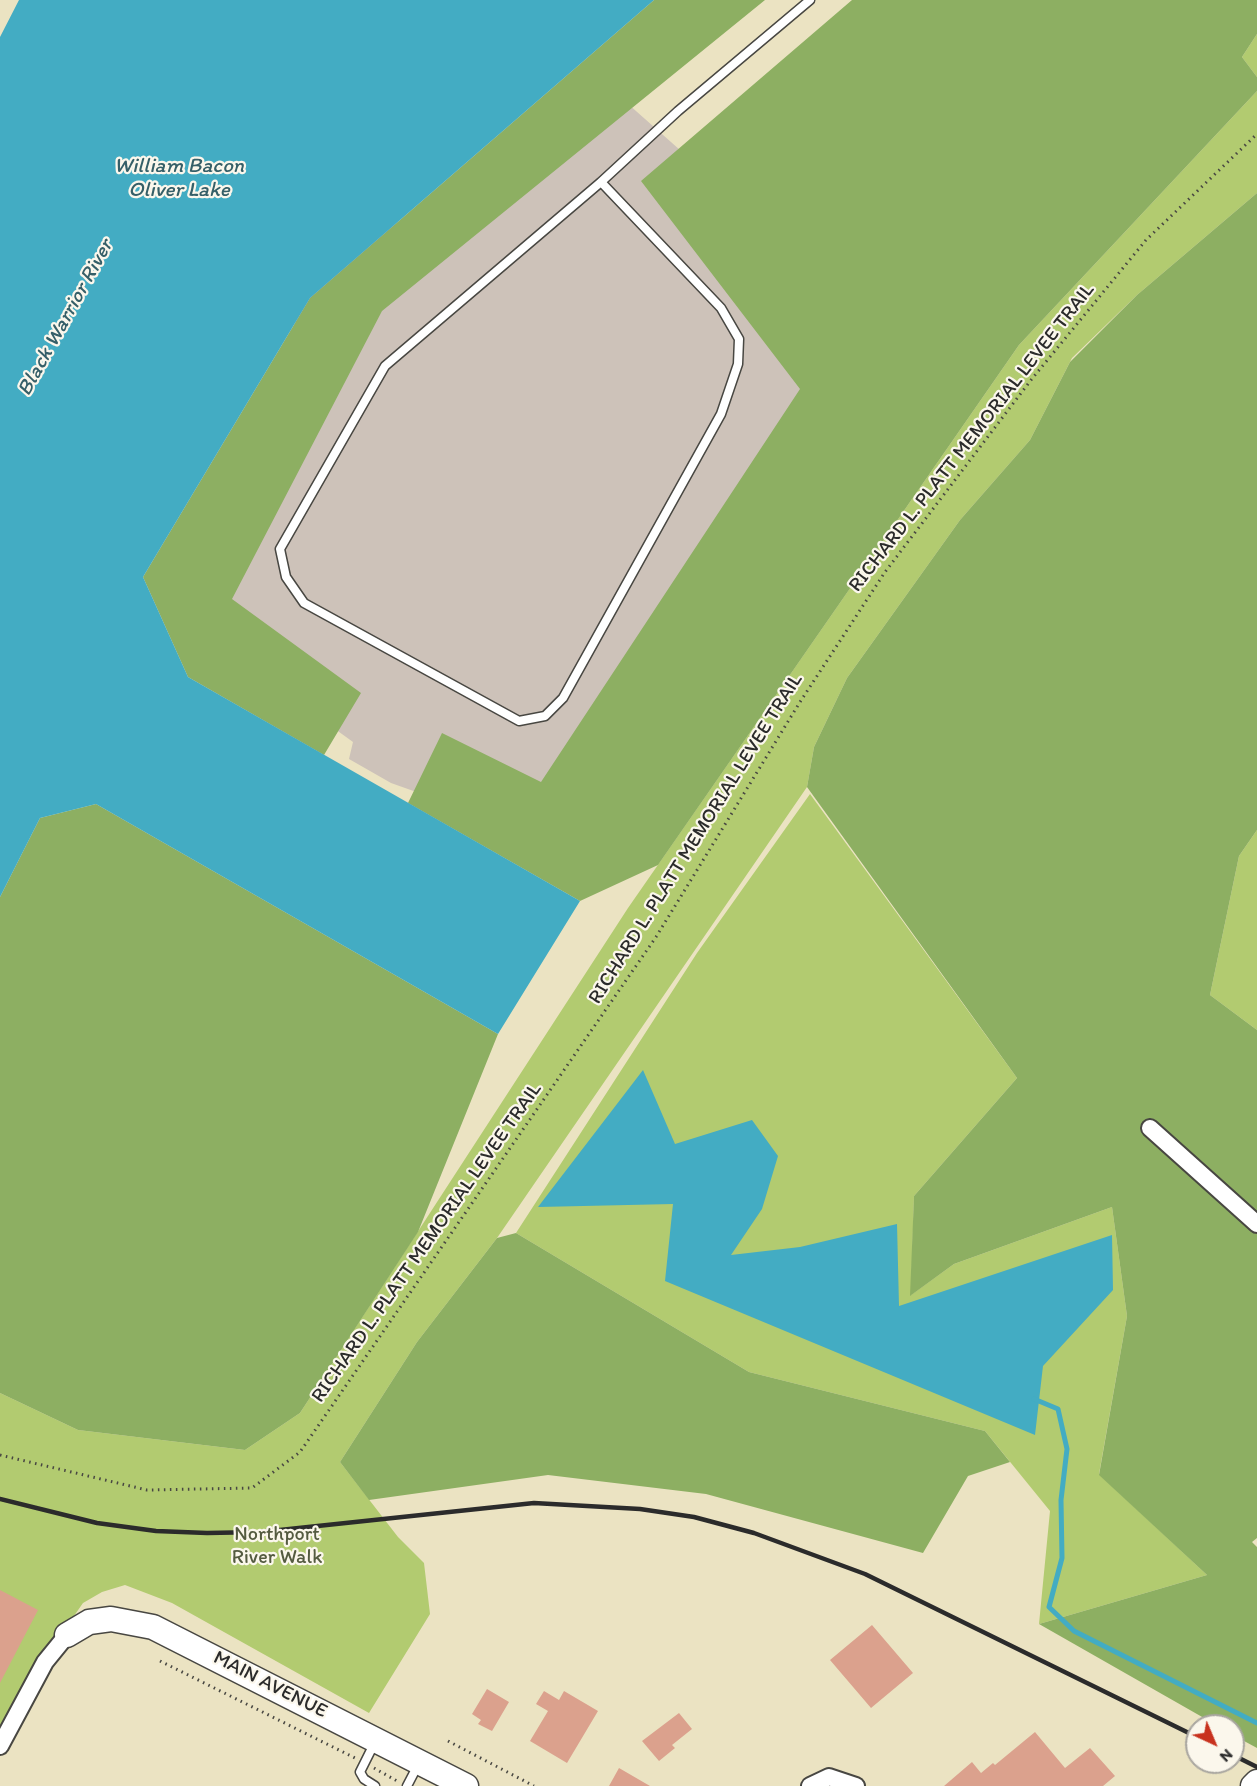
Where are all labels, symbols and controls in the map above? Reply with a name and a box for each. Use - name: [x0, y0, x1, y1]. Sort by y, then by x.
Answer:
- water label: William Bacon Oliver Lake: [114, 154, 244, 204]
- water label: Black Warrior River: [13, 235, 119, 401]
- street label: RICHARD L. PLATT MEMORIAL LEVEE TRAIL: [844, 279, 1100, 597]
- street label: RICHARD L. PLATT MEMORIAL LEVEE TRAIL: [584, 669, 808, 1009]
- street label: RICHARD L. PLATT MEMORIAL LEVEE TRAIL: [307, 1078, 547, 1408]
- park label: Northport River Walk: [232, 1523, 322, 1570]
- street label: MAIN AVENUE: [209, 1646, 331, 1724]
- north arrow: [1185, 1714, 1245, 1774]
- text: N: [1216, 1745, 1237, 1766]

